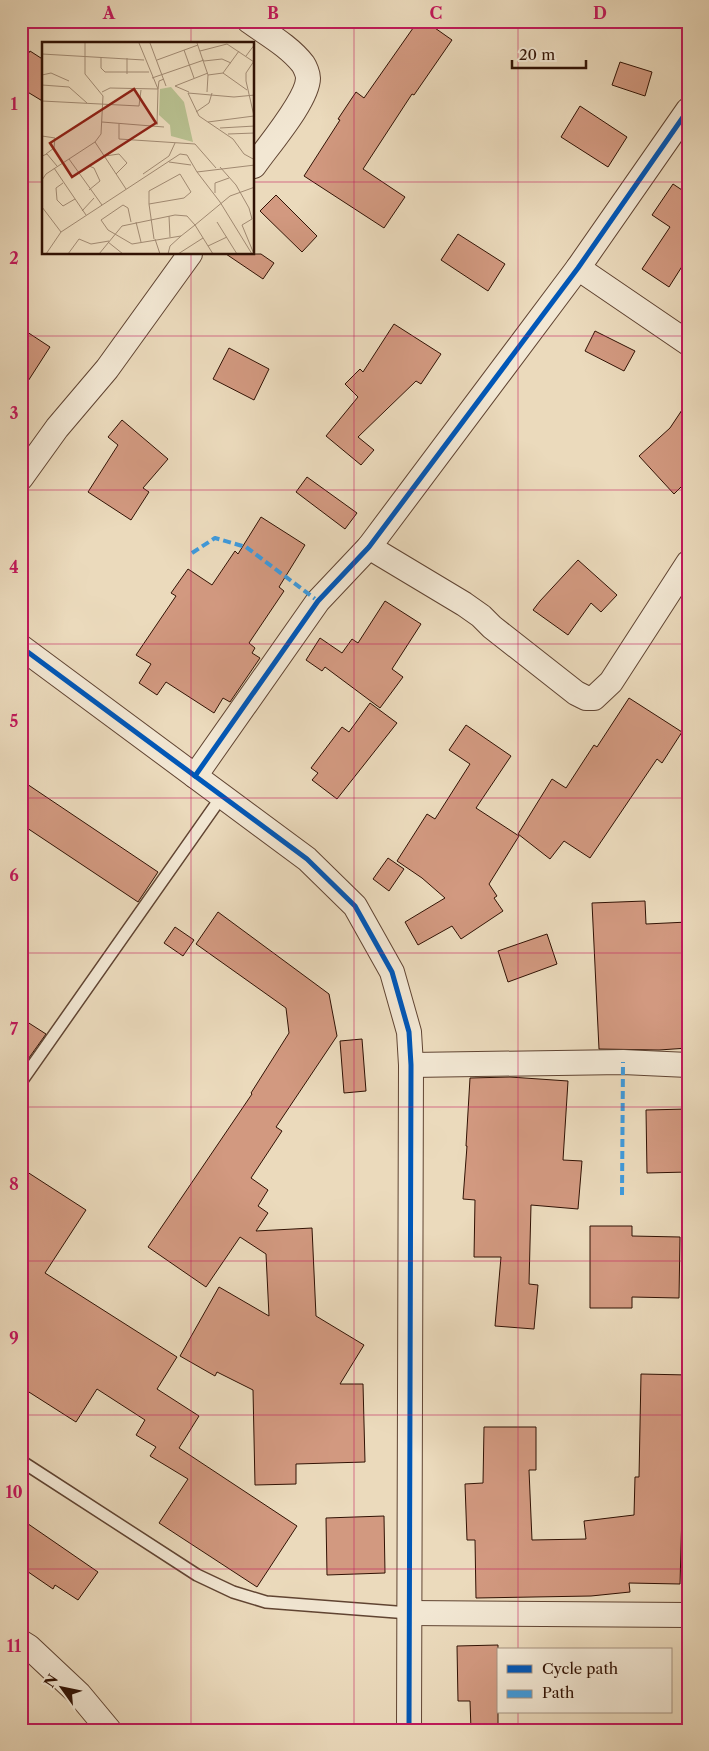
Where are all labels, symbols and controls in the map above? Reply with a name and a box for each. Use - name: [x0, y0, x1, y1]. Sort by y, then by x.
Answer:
- text: A: [102, 3, 116, 23]
- text: B: [267, 3, 279, 23]
- text: C: [430, 3, 442, 23]
- text: D: [593, 3, 607, 23]
- scale bar: [512, 38, 585, 70]
- inset map: [42, 42, 255, 255]
- text: 20 m: [519, 45, 555, 64]
- text: 1: [10, 94, 18, 114]
- text: 2: [9, 248, 19, 268]
- text: 3: [9, 403, 19, 423]
- text: 4: [9, 557, 19, 577]
- text: 5: [10, 711, 19, 731]
- text: 6: [9, 865, 19, 885]
- text: 7: [10, 1019, 19, 1039]
- text: 8: [9, 1174, 19, 1194]
- text: 9: [9, 1328, 19, 1348]
- text: 10: [5, 1482, 23, 1502]
- text: 11: [7, 1636, 22, 1656]
- legend: [497, 1648, 672, 1714]
- text: Cycle path: [542, 1659, 619, 1678]
- north arrow: [38, 1664, 88, 1714]
- text: N: [40, 1671, 62, 1691]
- text: Path: [542, 1683, 575, 1702]

